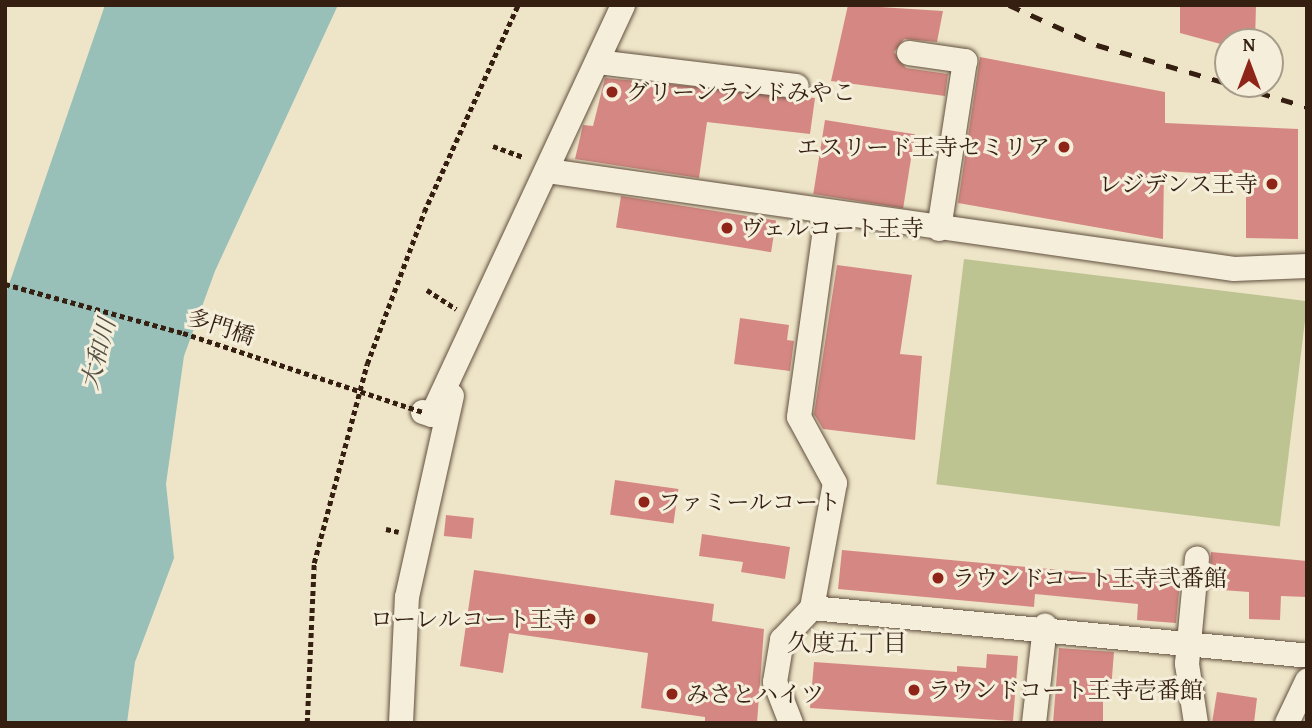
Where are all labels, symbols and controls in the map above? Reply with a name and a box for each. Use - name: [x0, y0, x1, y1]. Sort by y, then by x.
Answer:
- north arrow: [1214, 28, 1284, 98]
- text: N: [1243, 30, 1255, 58]
- place label: グリーンランドみやこ: [626, 78, 856, 106]
- marker: グリーンランドみやこ: [604, 84, 620, 100]
- place label: エスリード王寺セミリア: [797, 133, 1050, 161]
- marker: エスリード王寺セミリア: [1056, 139, 1072, 155]
- place label: レジデンス王寺: [1097, 170, 1258, 198]
- marker: レジデンス王寺: [1264, 176, 1280, 192]
- place label: ヴェルコート王寺: [741, 214, 925, 242]
- marker: ヴェルコート王寺: [719, 220, 735, 236]
- street label: 多門橋: [184, 303, 258, 351]
- water label: 大和川: [75, 315, 121, 393]
- place label: ファミールコート: [658, 488, 842, 516]
- marker: ファミールコート: [636, 494, 652, 510]
- place label: ラウンドコート王寺弐番館: [952, 564, 1228, 592]
- marker: ラウンドコート王寺弐番館: [930, 570, 946, 586]
- place label: ローレルコート王寺: [369, 605, 576, 633]
- marker: ローレルコート王寺: [582, 611, 598, 627]
- district label: 久度五丁目: [787, 629, 907, 657]
- place label: ラウンドコート王寺壱番館: [928, 676, 1204, 704]
- place label: みさとハイツ: [686, 680, 824, 708]
- marker: ラウンドコート王寺壱番館: [906, 682, 922, 698]
- marker: みさとハイツ: [664, 686, 680, 702]

